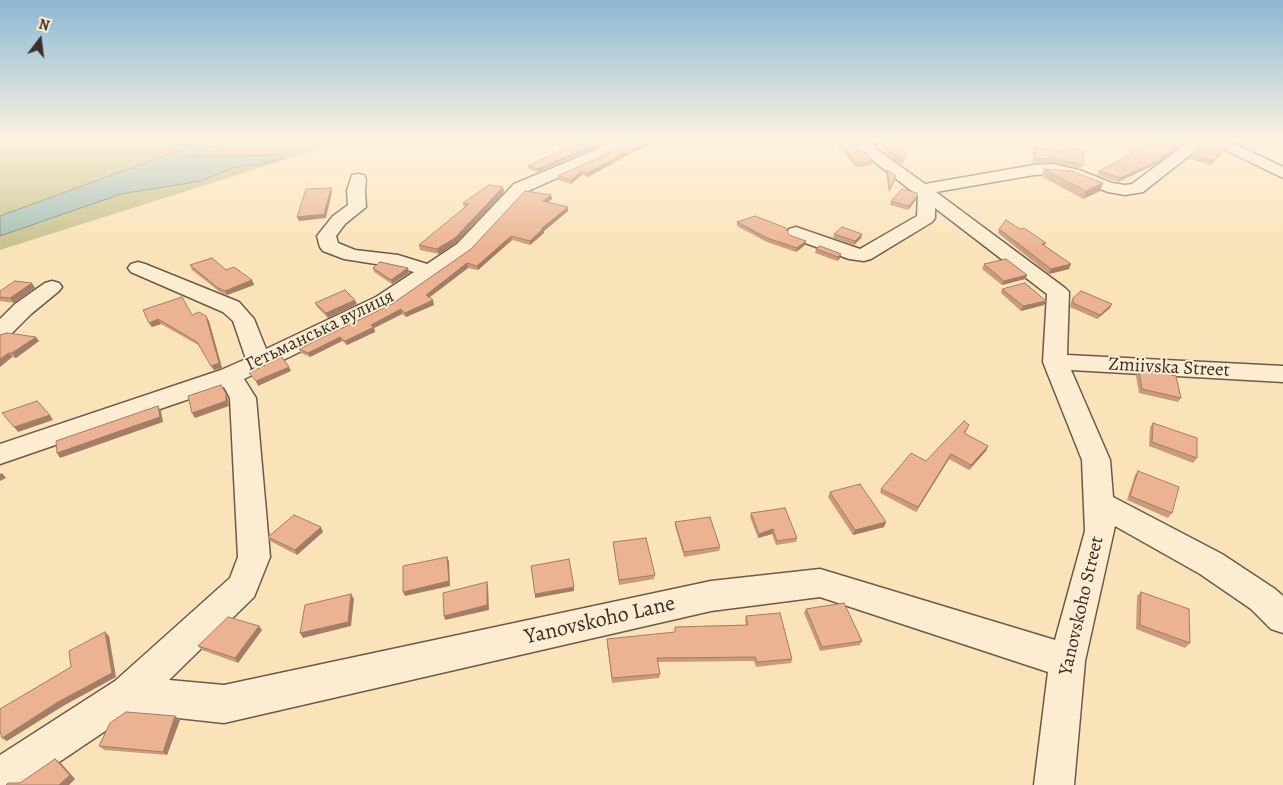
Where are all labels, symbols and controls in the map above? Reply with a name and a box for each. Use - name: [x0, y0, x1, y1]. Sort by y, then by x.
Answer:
- north arrow: [15, 15, 65, 65]
- text: N: [37, 15, 51, 36]
- street label: Гетьманська вулиця: [242, 285, 398, 377]
- street label: Zmiivska Street: [1108, 353, 1230, 383]
- street label: Yanovskoho Street: [1055, 534, 1109, 678]
- street label: Yanovskoho Lane: [522, 591, 678, 651]

